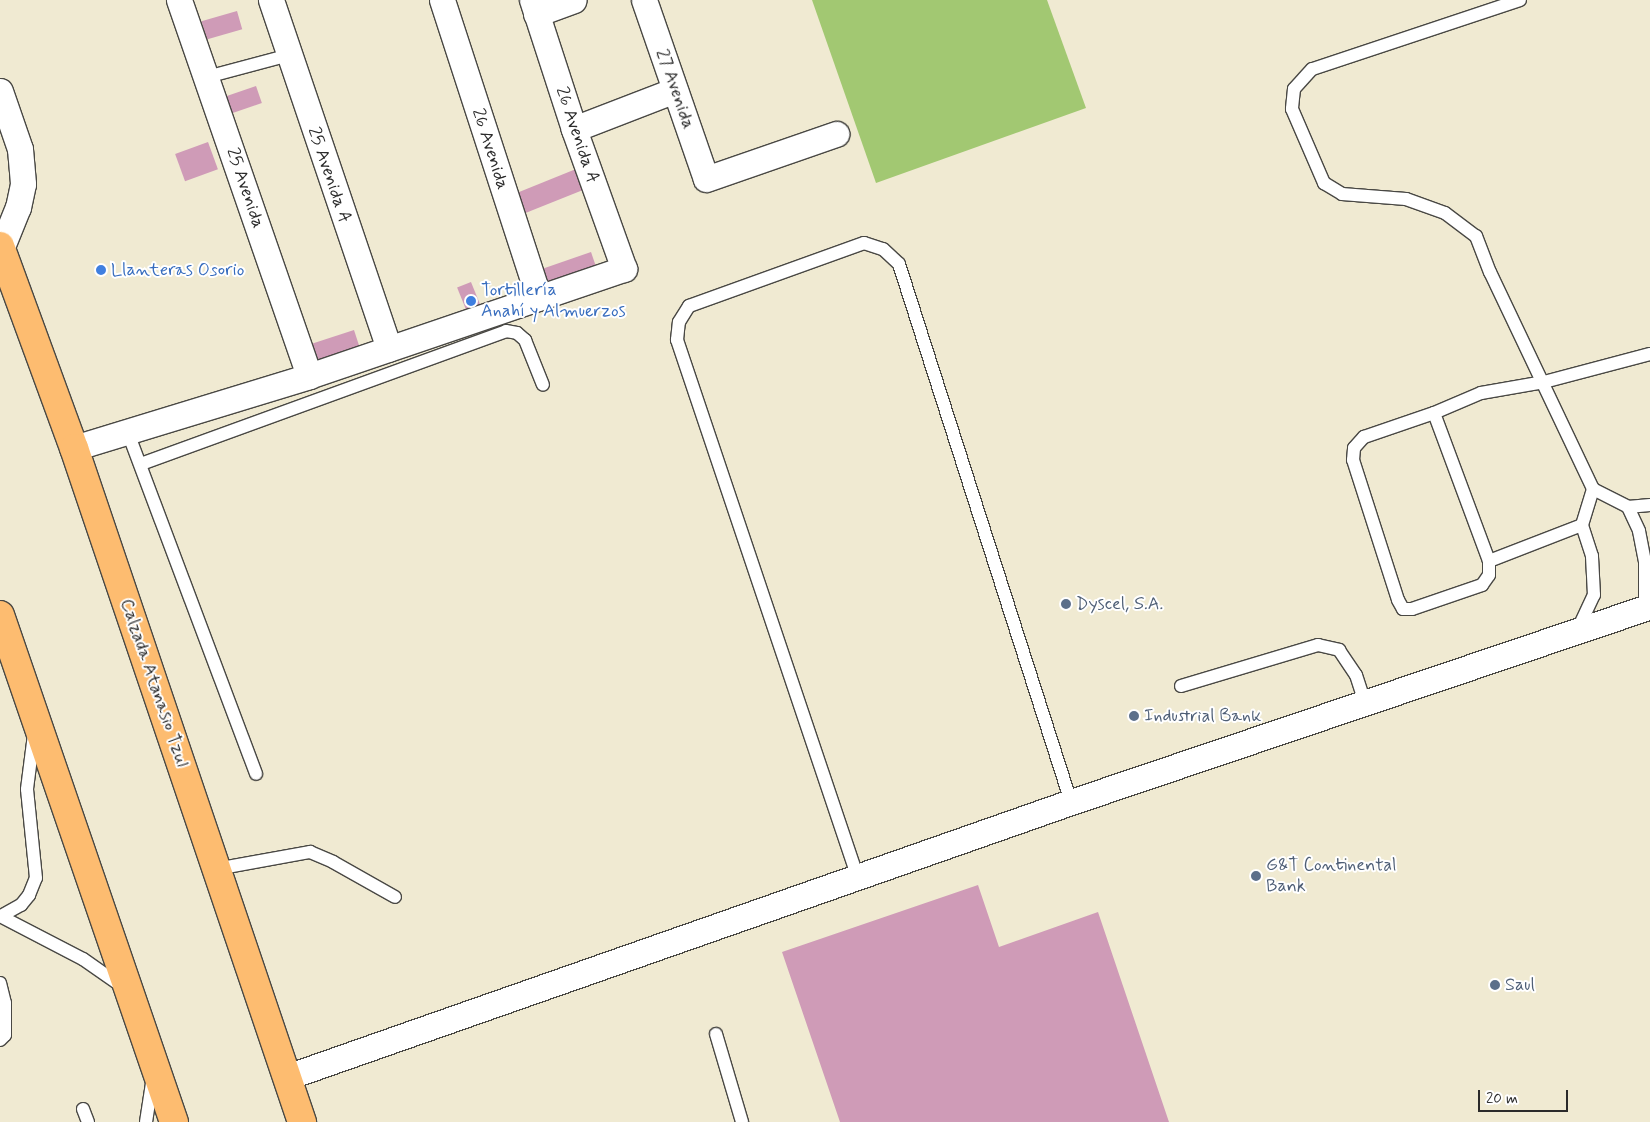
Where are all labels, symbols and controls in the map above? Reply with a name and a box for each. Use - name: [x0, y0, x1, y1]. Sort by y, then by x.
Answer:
- street label: 27 Avenida: [651, 46, 699, 132]
- street label: 26 Avenida A: [550, 84, 604, 186]
- street label: 26 Avenida: [467, 106, 513, 192]
- street label: 25 Avenida A: [302, 124, 356, 226]
- street label: 25 Avenida: [221, 145, 269, 231]
- place label: Llanteras Osorio: [111, 259, 244, 281]
- marker: Llanteras Osorio: [95, 264, 107, 276]
- place label: Tortillería Anahí y Almuerzos: [481, 280, 624, 322]
- marker: Tortillería Anahí y Almuerzos: [465, 295, 477, 307]
- place label: Dyscel, S.A.: [1076, 593, 1163, 615]
- street label: Calzada Atanasio Tzul: [115, 597, 193, 769]
- marker: Dyscel, S.A.: [1060, 598, 1072, 610]
- place label: Industrial Bank: [1144, 705, 1259, 727]
- marker: Industrial Bank: [1128, 710, 1140, 722]
- place label: G&T Continental Bank: [1266, 855, 1395, 898]
- marker: G&T Continental Bank: [1250, 870, 1262, 882]
- place label: Saul: [1505, 974, 1535, 996]
- marker: Saul: [1489, 979, 1501, 991]
- scale bar: [1480, 1080, 1570, 1112]
- text: 20 m: [1486, 1089, 1518, 1109]

